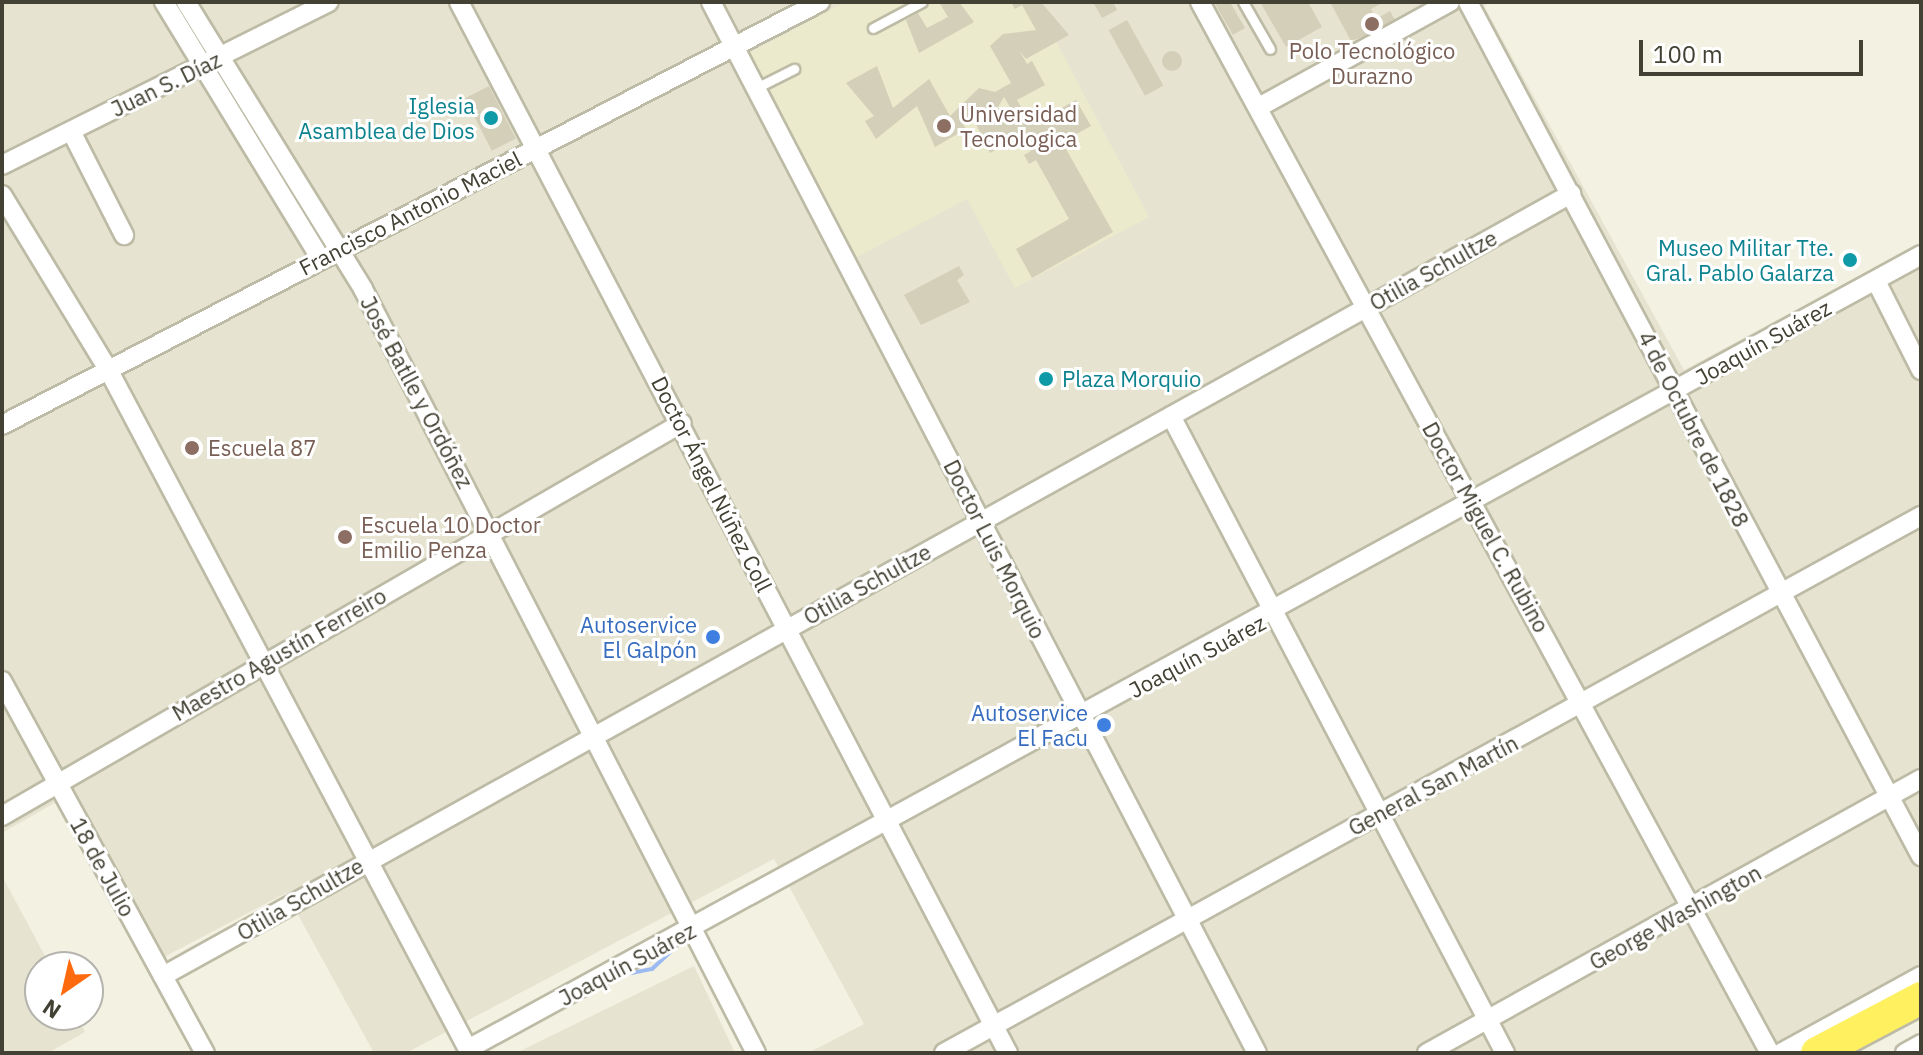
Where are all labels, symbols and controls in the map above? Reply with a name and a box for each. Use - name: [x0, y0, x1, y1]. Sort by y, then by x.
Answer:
- marker: Polo Tecnológico Durazno: [1363, 15, 1381, 33]
- scale bar: [1643, 24, 1867, 74]
- place label: Polo Tecnológico Durazno: [1289, 37, 1455, 88]
- text: 100 m: [1653, 38, 1723, 70]
- street label: Juan S. Díaz: [107, 46, 225, 122]
- place label: Iglesia Asamblea de Dios: [298, 92, 475, 144]
- place label: Universidad Tecnologica: [960, 100, 1077, 152]
- marker: Iglesia Asamblea de Dios: [482, 109, 500, 127]
- marker: Universidad Tecnologica: [935, 117, 953, 135]
- street label: Francisco Antonio Maciel: [294, 145, 526, 281]
- street label: Otilia Schultze: [1365, 224, 1501, 316]
- place label: Museo Militar Tte. Gral. Pablo Galarza: [1646, 234, 1834, 286]
- marker: Museo Militar Tte. Gral. Pablo Galarza: [1841, 251, 1859, 269]
- street label: José Batlle y Ordóñez: [355, 291, 479, 493]
- street label: Joaquín Suárez: [1691, 294, 1835, 390]
- street label: 4 de Octubre de 1828: [1633, 327, 1755, 531]
- place label: Plaza Morquio: [1062, 366, 1201, 392]
- marker: Plaza Morquio: [1037, 370, 1055, 388]
- street label: Doctor Ángel Núñez Coll: [646, 372, 778, 596]
- street label: Doctor Miguel C. Rubino: [1417, 417, 1555, 637]
- place label: Escuela 87: [208, 435, 317, 461]
- marker: Escuela 87: [183, 439, 201, 457]
- street label: Doctor Luis Morquio: [938, 455, 1052, 643]
- place label: Escuela 10 Doctor Emilio Penza: [361, 511, 541, 562]
- marker: Escuela 10 Doctor Emilio Penza: [336, 528, 354, 546]
- street label: Otilia Schultze: [799, 538, 935, 630]
- street label: Maestro Agustín Ferreiro: [167, 582, 391, 726]
- street label: Joaquín Suárez: [1124, 609, 1270, 703]
- place label: Autoservice El Galpón: [580, 611, 697, 662]
- marker: Autoservice El Galpón: [704, 628, 722, 646]
- place label: Autoservice El Facu: [971, 699, 1088, 750]
- marker: Autoservice El Facu: [1095, 716, 1113, 734]
- street label: General San Martín: [1344, 729, 1522, 841]
- street label: 18 de Julio: [65, 813, 141, 921]
- street label: Otilia Schultze: [232, 852, 368, 946]
- street label: George Washington: [1584, 859, 1766, 975]
- street label: Joaquín Suárez: [554, 917, 700, 1011]
- north arrow: [24, 951, 104, 1031]
- text: N: [37, 993, 66, 1026]

